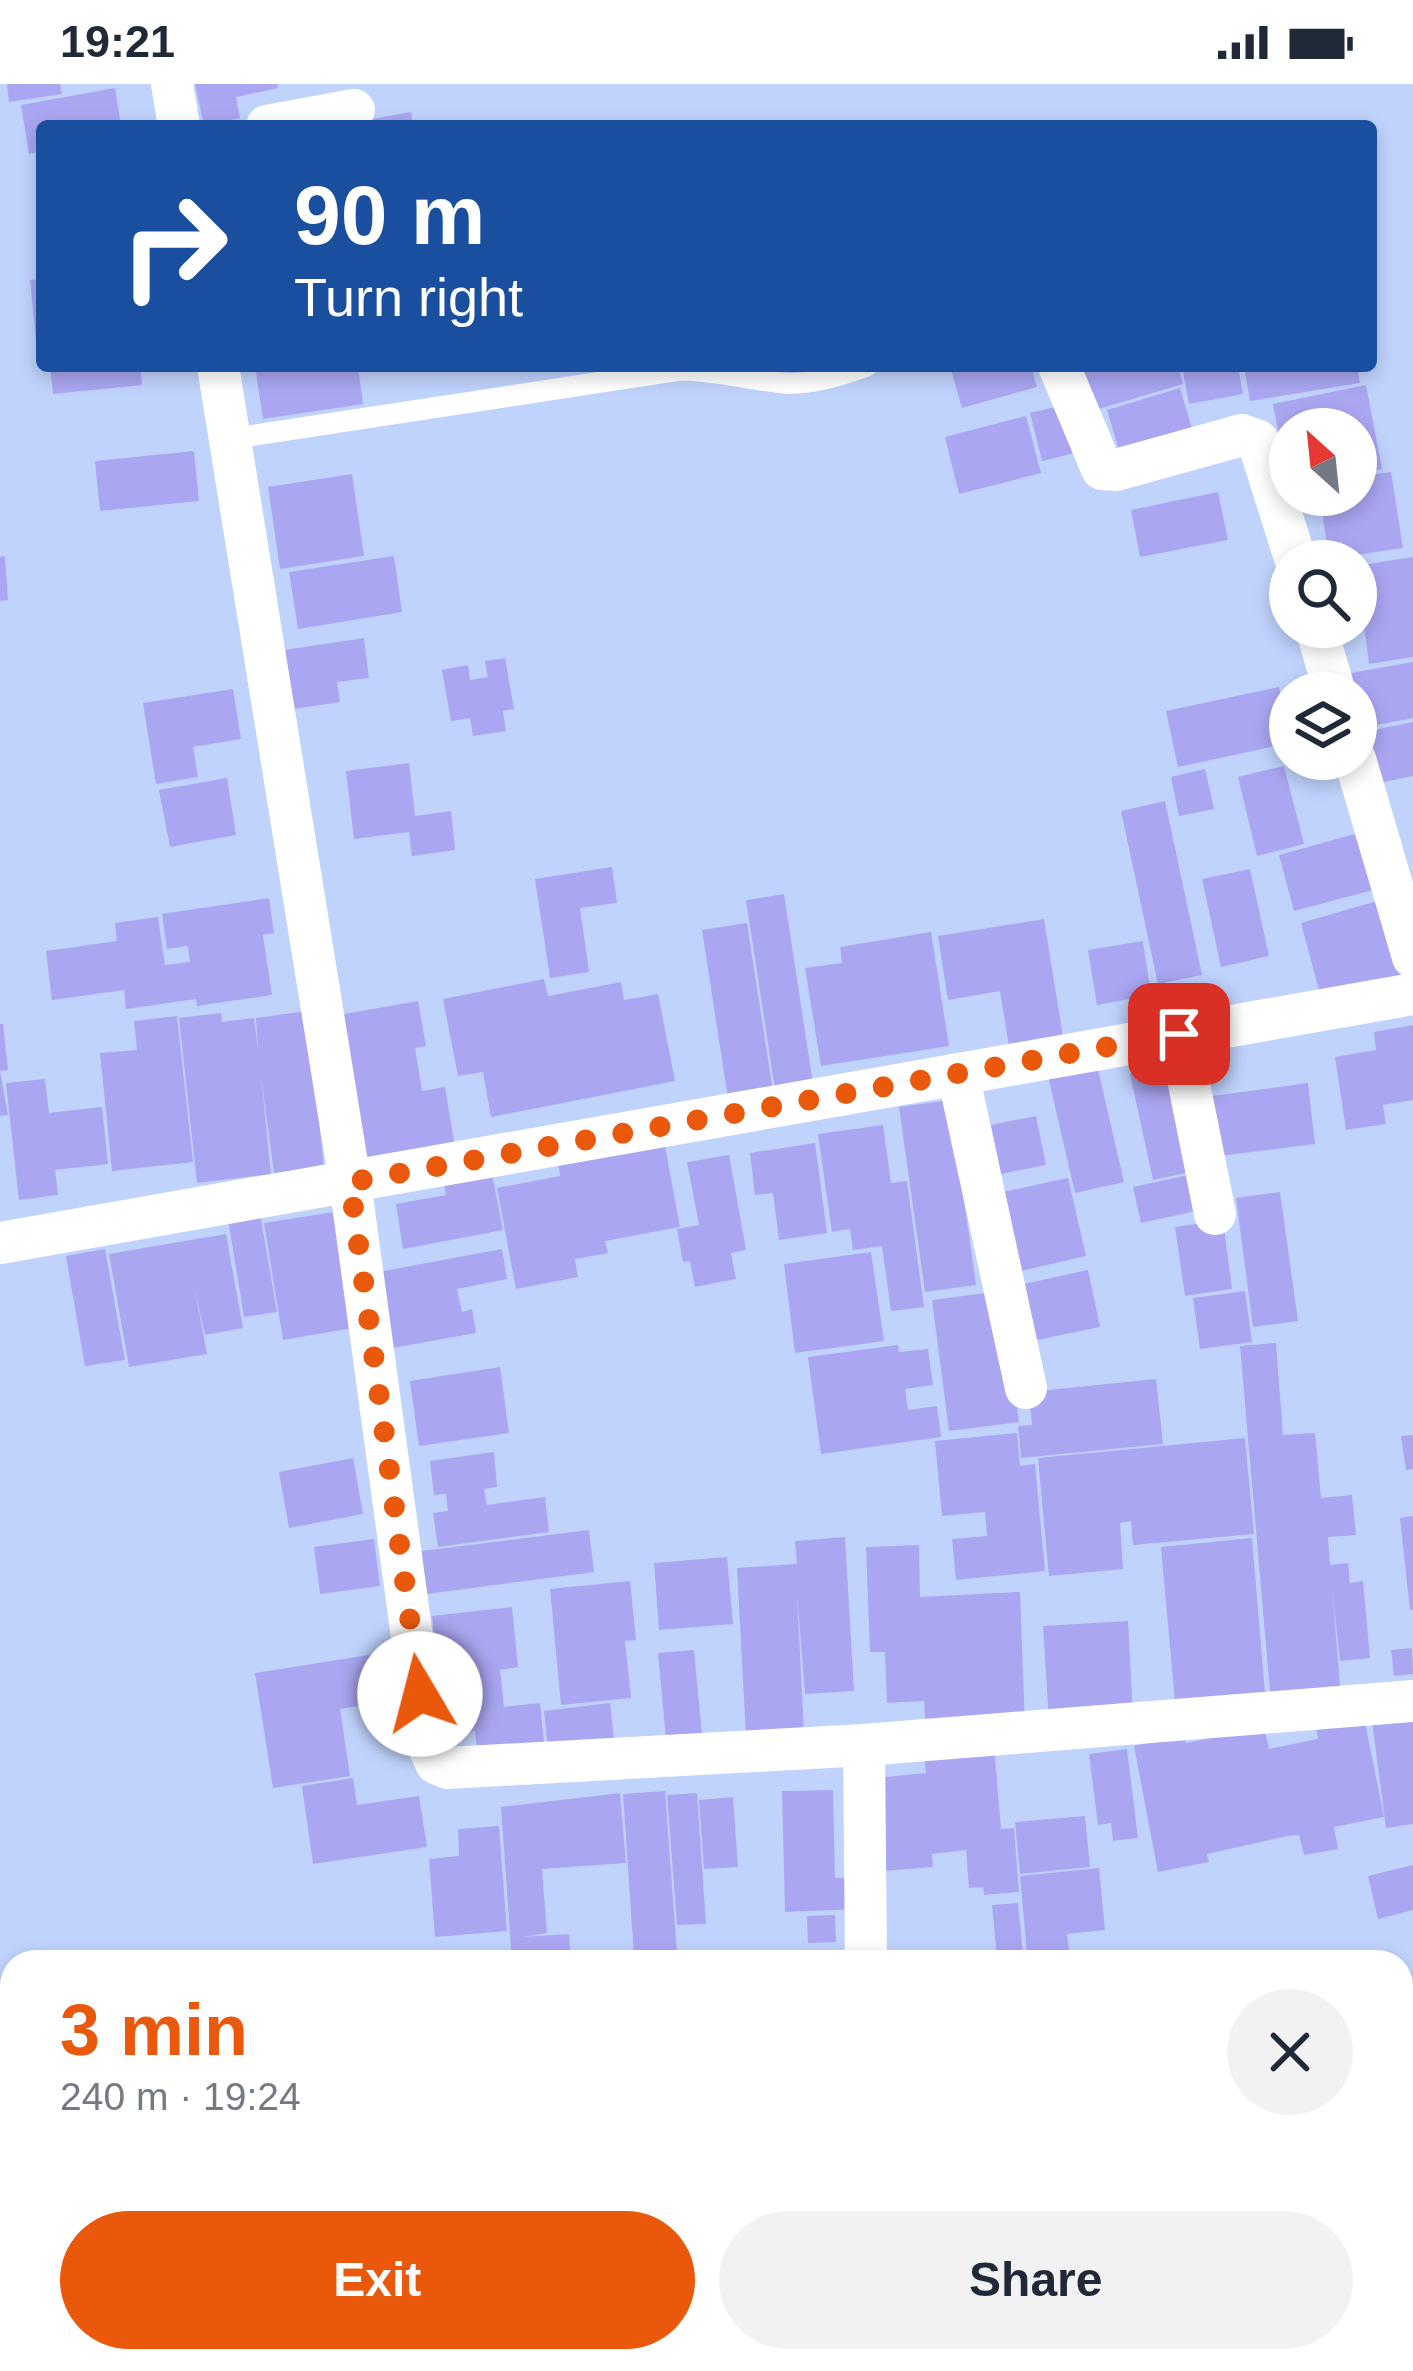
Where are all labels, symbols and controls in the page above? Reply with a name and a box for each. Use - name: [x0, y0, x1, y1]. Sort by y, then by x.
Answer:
- text: 19:21: [60, 16, 175, 67]
- icon: right: [96, 168, 252, 324]
- text: 90 m: [294, 168, 485, 262]
- text: Turn right: [294, 267, 523, 327]
- north arrow: [1269, 408, 1377, 516]
- map controls: [1269, 408, 1377, 780]
- button: search: [1269, 540, 1377, 648]
- button: layers: [1269, 672, 1377, 780]
- pin: [1128, 983, 1230, 1085]
- icon: arrive: [1146, 1001, 1212, 1067]
- position arrow: [357, 1631, 483, 1757]
- button: close: [1227, 1989, 1353, 2115]
- text: 3 min: [60, 1990, 248, 2070]
- text: 240 m · 19:24: [60, 2075, 301, 2118]
- button: Exit: [60, 2211, 695, 2349]
- button: Share: [719, 2211, 1353, 2349]

